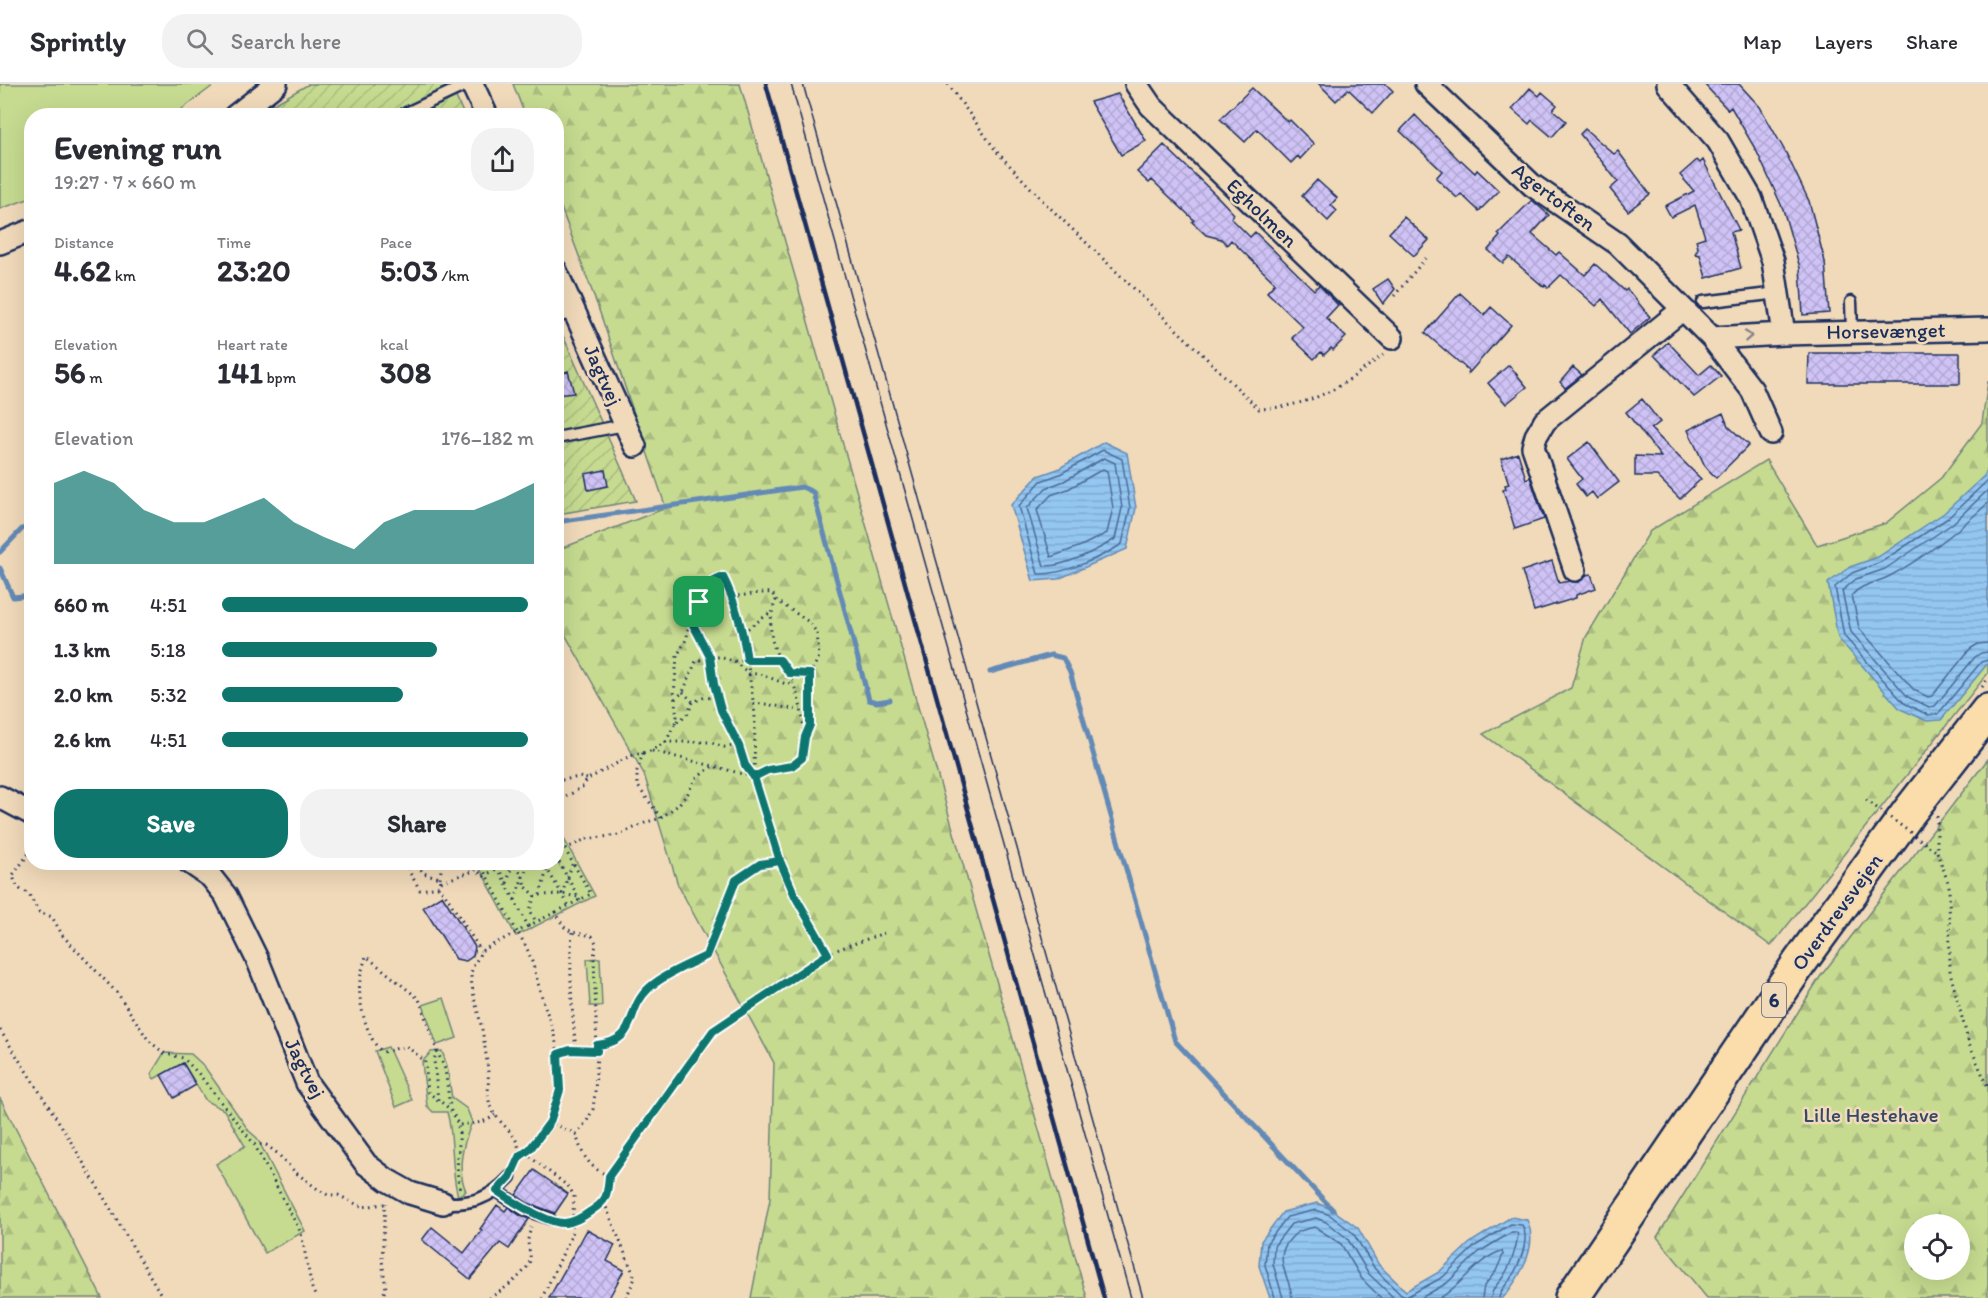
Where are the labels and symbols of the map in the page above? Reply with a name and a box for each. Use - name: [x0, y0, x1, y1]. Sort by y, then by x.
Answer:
- street label: Agertoften: [1508, 157, 1601, 236]
- street label: Egholmen: [1222, 173, 1303, 252]
- street label: Horsevænget: [1826, 317, 1946, 344]
- one-way arrow: [1744, 330, 1753, 343]
- street label: Jagtvej: [579, 340, 628, 409]
- pin: [673, 576, 724, 627]
- street label: Overdrevsvejen: [1786, 848, 1888, 975]
- road number: 6: [1762, 983, 1786, 1017]
- street label: Jagtvej: [280, 1033, 331, 1102]
- park label: Lille Hestehave: [1803, 1102, 1939, 1127]

